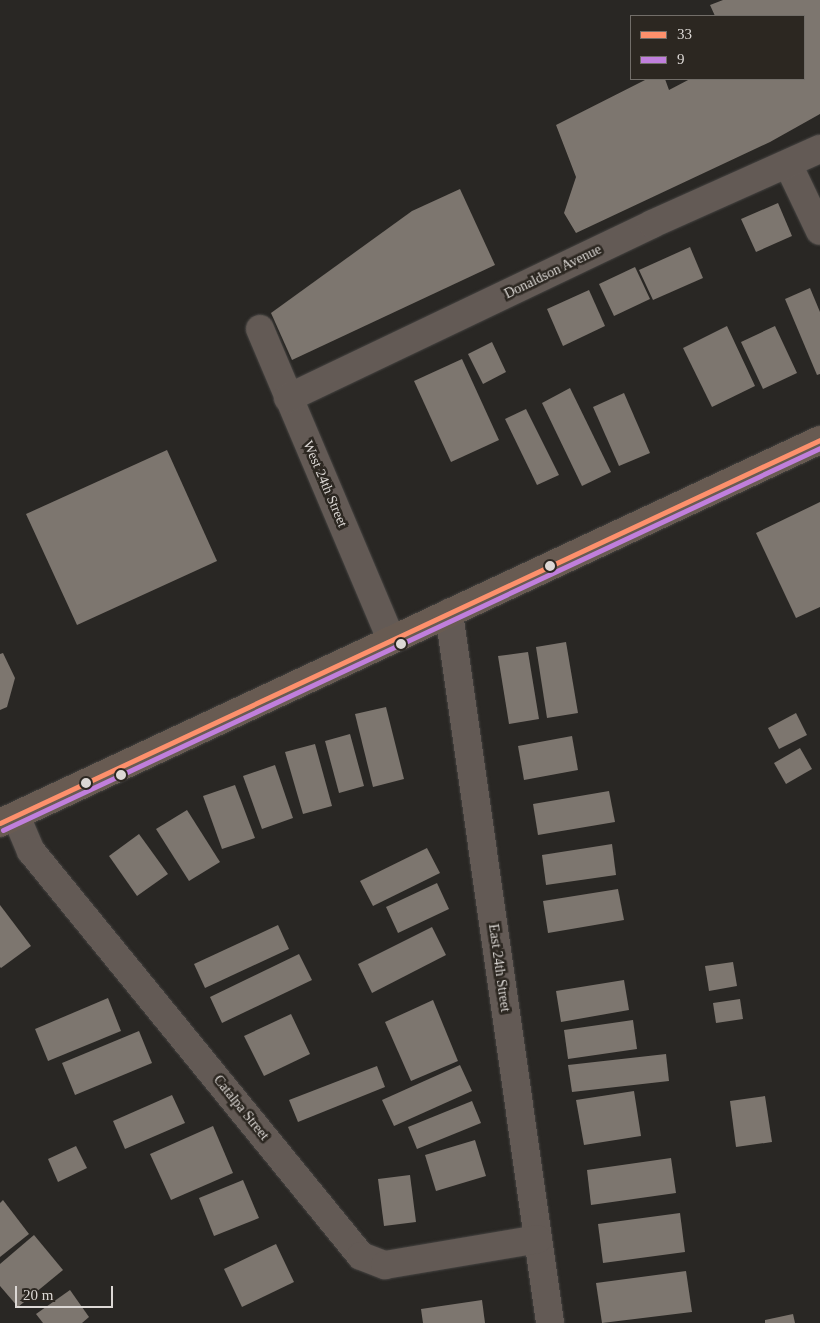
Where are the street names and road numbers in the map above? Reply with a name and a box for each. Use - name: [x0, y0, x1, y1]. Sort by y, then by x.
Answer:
- street label: Donaldson Avenue: [501, 241, 605, 303]
- street label: West 24th Street: [299, 438, 351, 530]
- street label: East 24th Street: [485, 923, 513, 1013]
- street label: Catalpa Street: [210, 1072, 272, 1144]

